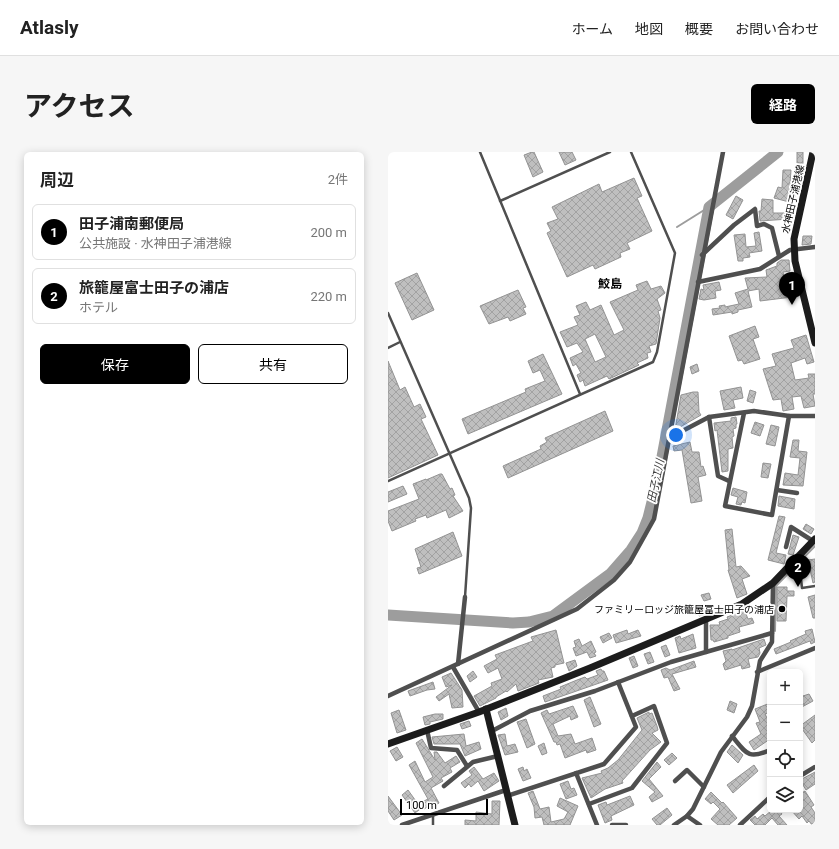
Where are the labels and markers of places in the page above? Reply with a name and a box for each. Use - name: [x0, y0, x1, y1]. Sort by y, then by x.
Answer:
- pin: 1: [779, 272, 805, 305]
- pin: 2: [785, 554, 811, 587]
- place label: ファミリーロッジ旅籠屋富士田子の浦店: [594, 604, 774, 615]
- marker: ファミリーロッジ旅籠屋富士田子の浦店: [777, 604, 787, 614]

